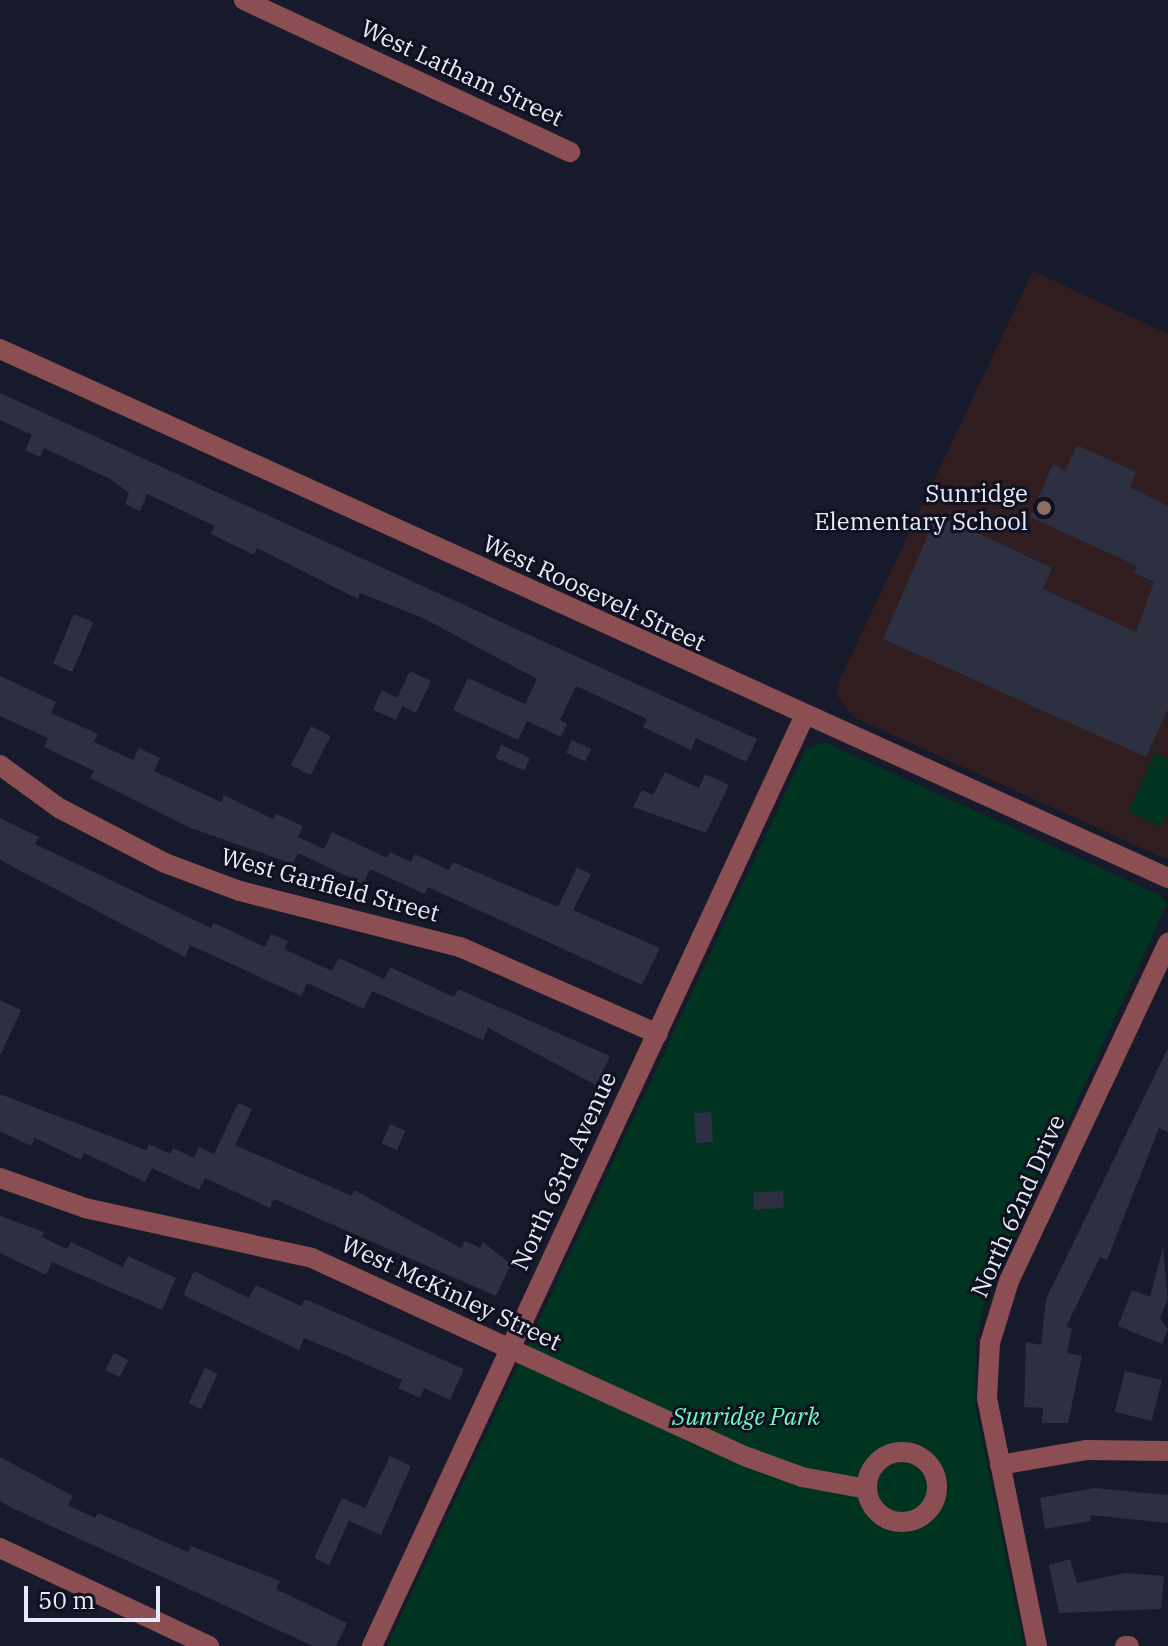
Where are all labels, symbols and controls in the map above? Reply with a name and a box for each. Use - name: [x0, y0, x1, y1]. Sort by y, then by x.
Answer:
- street label: West Latham Street: [356, 13, 568, 133]
- place label: Sunridge Elementary School: [814, 480, 1028, 536]
- marker: Sunridge Elementary School: [1035, 499, 1053, 517]
- street label: West Roosevelt Street: [478, 529, 710, 657]
- street label: West Garfield Street: [218, 842, 442, 928]
- street label: North 63rd Avenue: [505, 1067, 623, 1275]
- street label: North 62nd Drive: [965, 1110, 1071, 1302]
- street label: West McKinley Street: [336, 1229, 566, 1357]
- park label: Sunridge Park: [672, 1403, 820, 1431]
- scale bar: [28, 1570, 164, 1620]
- text: 50 m: [38, 1584, 95, 1616]

